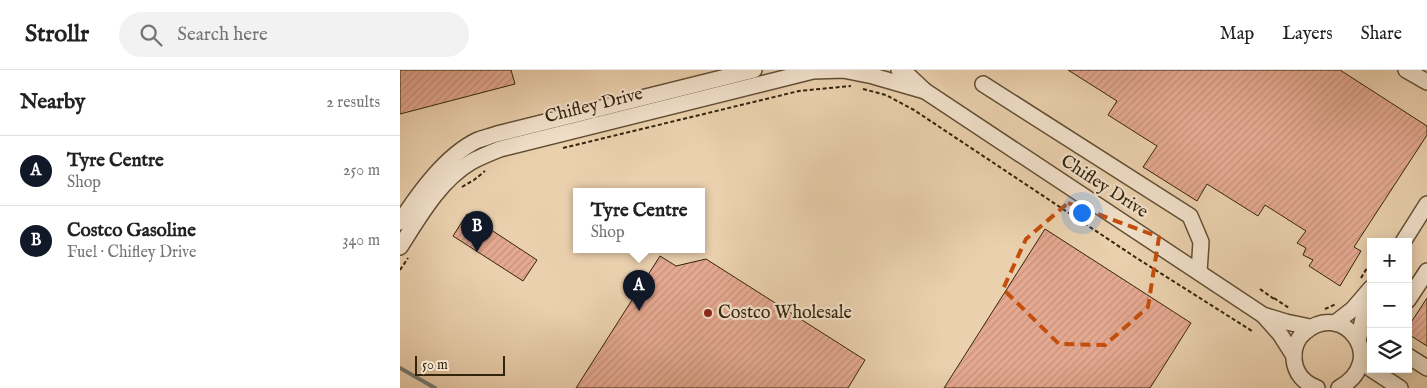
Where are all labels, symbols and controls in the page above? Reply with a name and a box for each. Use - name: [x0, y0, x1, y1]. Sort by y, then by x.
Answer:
- search box: [119, 12, 469, 57]
- text: Strollr: [25, 19, 89, 50]
- icon: search: [137, 21, 165, 49]
- text: Search here: [177, 23, 268, 47]
- text: Map: [1220, 23, 1254, 46]
- text: Layers: [1282, 23, 1333, 46]
- text: Share: [1361, 23, 1402, 46]
- street label: Chifley Drive: [543, 83, 645, 129]
- text: Nearby: [20, 89, 85, 116]
- text: 2 results: [326, 93, 380, 113]
- text: Tyre Centre: [67, 149, 164, 173]
- street label: Chifley Drive: [1056, 150, 1152, 224]
- text: A: [31, 161, 41, 181]
- text: 250 m: [343, 161, 380, 181]
- text: Shop: [67, 173, 101, 193]
- popup: [573, 188, 705, 253]
- text: Tyre Centre: [591, 199, 687, 223]
- your location: [1069, 200, 1095, 226]
- pin: B: [461, 211, 493, 252]
- text: Costco Gasoline: [67, 219, 196, 243]
- text: Shop: [591, 223, 625, 243]
- text: B: [31, 231, 41, 251]
- text: 340 m: [342, 231, 380, 251]
- map controls: [1367, 238, 1412, 373]
- button: +: [1367, 238, 1412, 283]
- text: Fuel · Chifley Drive: [67, 243, 196, 263]
- pin: A: [623, 270, 655, 311]
- button: −: [1367, 283, 1412, 328]
- place label: Costco Wholesale: [718, 302, 852, 325]
- marker: Costco Wholesale: [702, 307, 714, 319]
- button: layers: [1367, 328, 1412, 373]
- scale bar: [415, 353, 505, 376]
- text: 50 m: [422, 356, 448, 374]

